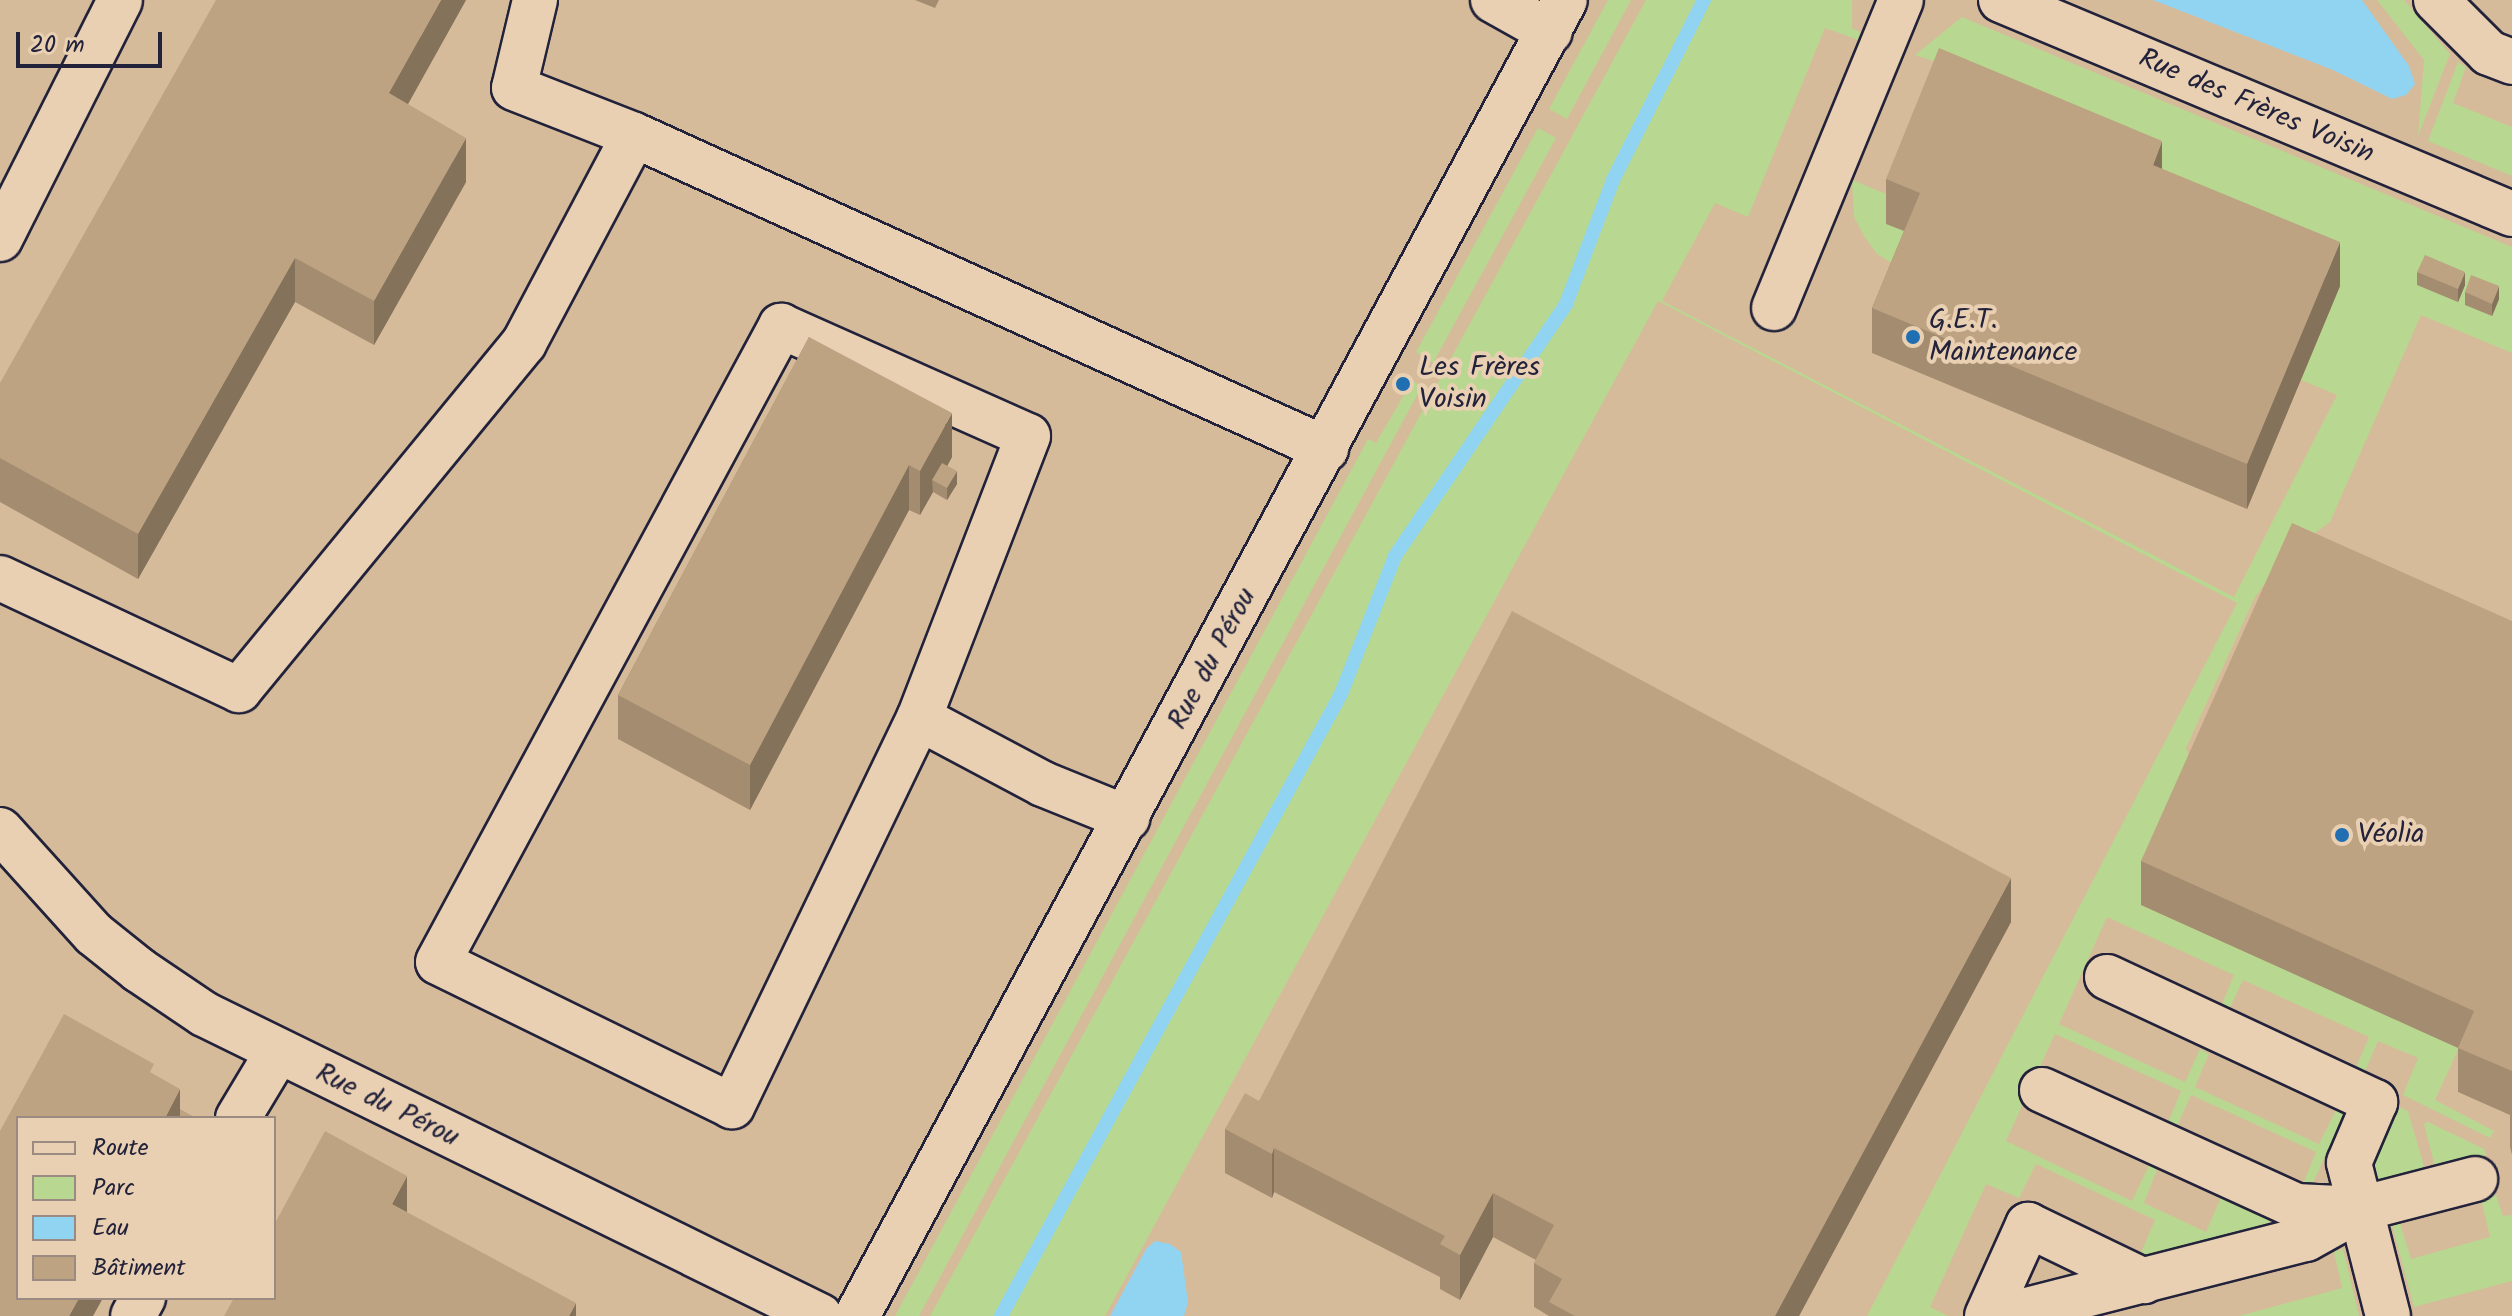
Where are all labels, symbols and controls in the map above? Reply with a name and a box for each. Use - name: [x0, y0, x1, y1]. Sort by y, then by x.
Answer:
- scale bar: [20, 16, 166, 66]
- text: 20 m: [30, 26, 85, 65]
- street label: Rue des Frères Voisin: [2133, 42, 2379, 172]
- place label: G.E.T. Maintenance: [1929, 304, 2077, 370]
- marker: G.E.T. Maintenance: [1904, 328, 1922, 346]
- place label: Les Frères Voisin: [1419, 351, 1540, 417]
- marker: Les Frères Voisin: [1394, 375, 1412, 393]
- street label: Rue du Pérou: [1162, 583, 1264, 735]
- place label: Véolia: [2358, 818, 2424, 852]
- marker: Véolia: [2333, 826, 2351, 844]
- street label: Rue du Pérou: [310, 1057, 464, 1155]
- legend: [16, 1116, 276, 1300]
- text: Route: [92, 1129, 149, 1168]
- text: Parc: [92, 1169, 135, 1208]
- text: Eau: [92, 1209, 129, 1248]
- text: Bâtiment: [92, 1249, 186, 1288]

